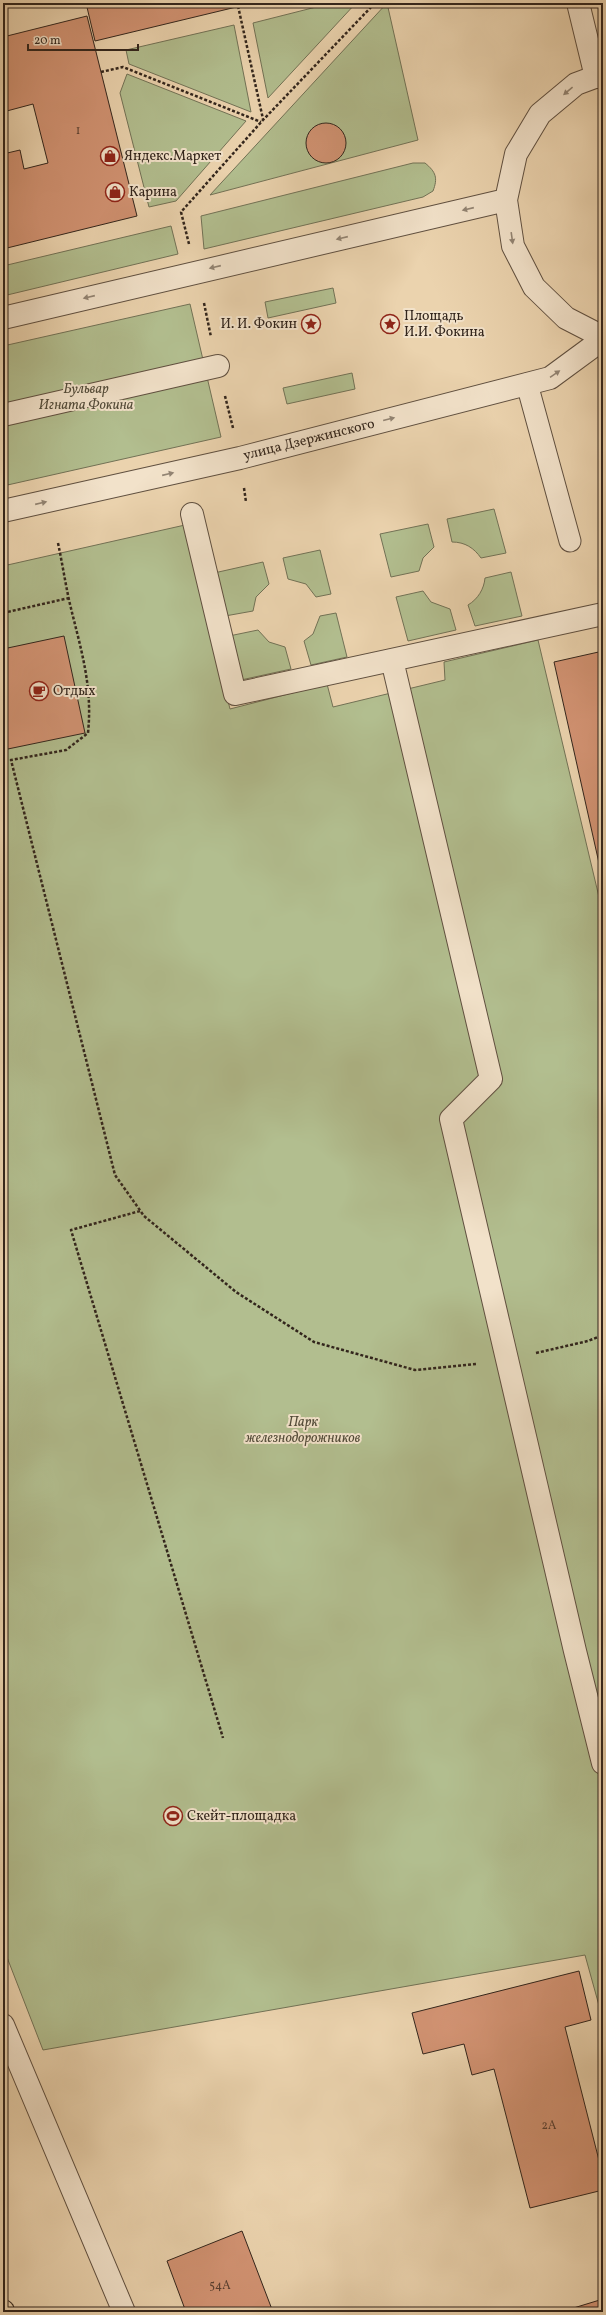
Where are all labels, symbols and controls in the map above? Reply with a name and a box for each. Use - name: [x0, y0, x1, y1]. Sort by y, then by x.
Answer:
- scale bar: [28, 26, 138, 52]
- text: 20 m: [34, 33, 61, 49]
- one-way arrow: [563, 86, 573, 95]
- house number: 1: [76, 123, 80, 139]
- shop icon: Яндекс.Маркет: [99, 145, 121, 167]
- place label: Яндекс.Маркет: [124, 147, 221, 166]
- shop icon: Карина: [104, 181, 126, 203]
- place label: Карина: [129, 183, 177, 202]
- one-way arrow: [462, 206, 475, 212]
- one-way arrow: [509, 232, 515, 244]
- one-way arrow: [336, 235, 348, 241]
- one-way arrow: [209, 264, 221, 270]
- one-way arrow: [83, 295, 95, 301]
- place label: Площадь И.И. Фокина: [404, 307, 485, 342]
- place icon: И. И. Фокин: [300, 313, 322, 335]
- place icon: Площадь И.И. Фокина: [379, 313, 401, 335]
- place label: И. И. Фокин: [220, 315, 297, 334]
- one-way arrow: [549, 370, 560, 378]
- park label: Бульвар Игната Фокина: [39, 380, 134, 415]
- street label: улица Дзержинского: [241, 414, 377, 466]
- one-way arrow: [383, 416, 395, 422]
- one-way arrow: [162, 471, 174, 477]
- one-way arrow: [35, 499, 47, 505]
- cafe icon: Отдых: [28, 680, 50, 702]
- place label: Отдых: [53, 682, 95, 701]
- park label: Парк железнодорожников: [245, 1413, 361, 1448]
- sports icon: Скейт-площадка: [162, 1805, 184, 1827]
- place label: Скейт-площадка: [187, 1807, 296, 1826]
- house number: 2А: [542, 2118, 557, 2134]
- house number: 54А: [209, 2278, 231, 2294]

